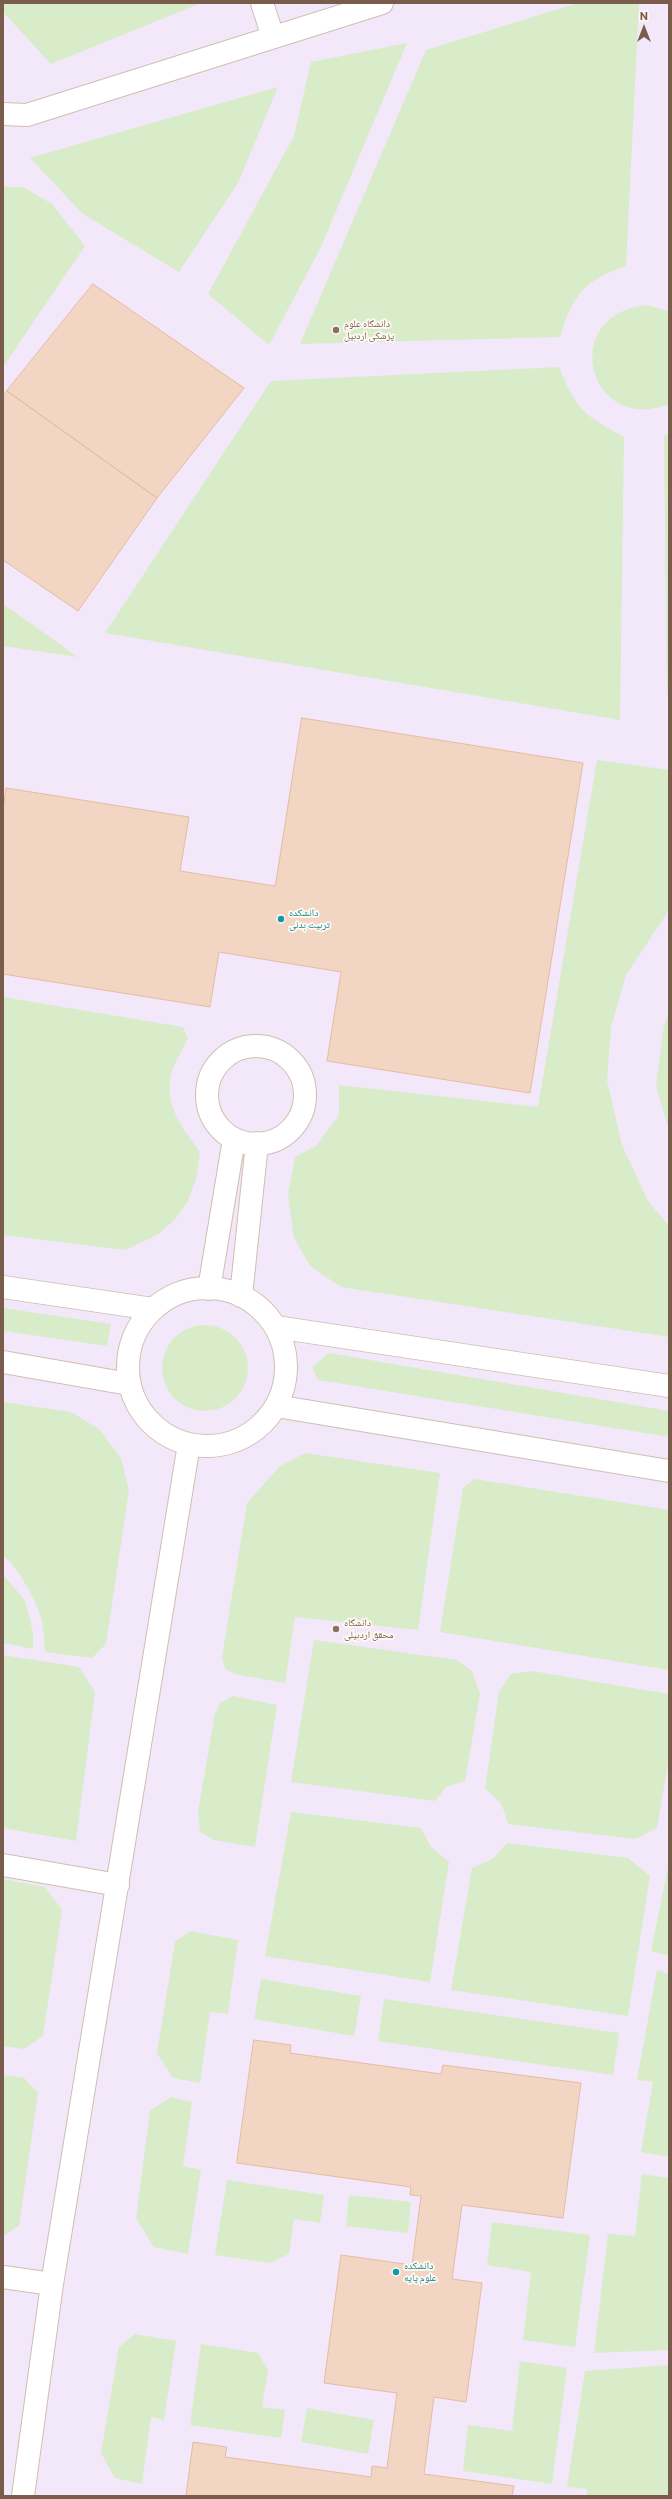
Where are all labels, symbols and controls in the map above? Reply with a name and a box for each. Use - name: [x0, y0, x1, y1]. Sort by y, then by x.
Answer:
- north arrow: [624, 8, 664, 48]
- text: N: [640, 9, 648, 22]
- place label: دانشگاه علوم پزشکی اردبیل: [344, 318, 394, 342]
- marker: دانشگاه علوم پزشکی اردبیل: [331, 325, 341, 335]
- place label: دانشکده تربیت بدنی: [289, 907, 330, 930]
- marker: دانشکده تربیت بدنی: [276, 914, 286, 924]
- place label: دانشگاه محقق اردبیلی: [344, 1617, 393, 1640]
- marker: دانشگاه محقق اردبیلی: [331, 1624, 341, 1634]
- place label: دانشکده علوم پایه: [404, 2260, 437, 2284]
- marker: دانشکده علوم پایه: [391, 2267, 401, 2277]

